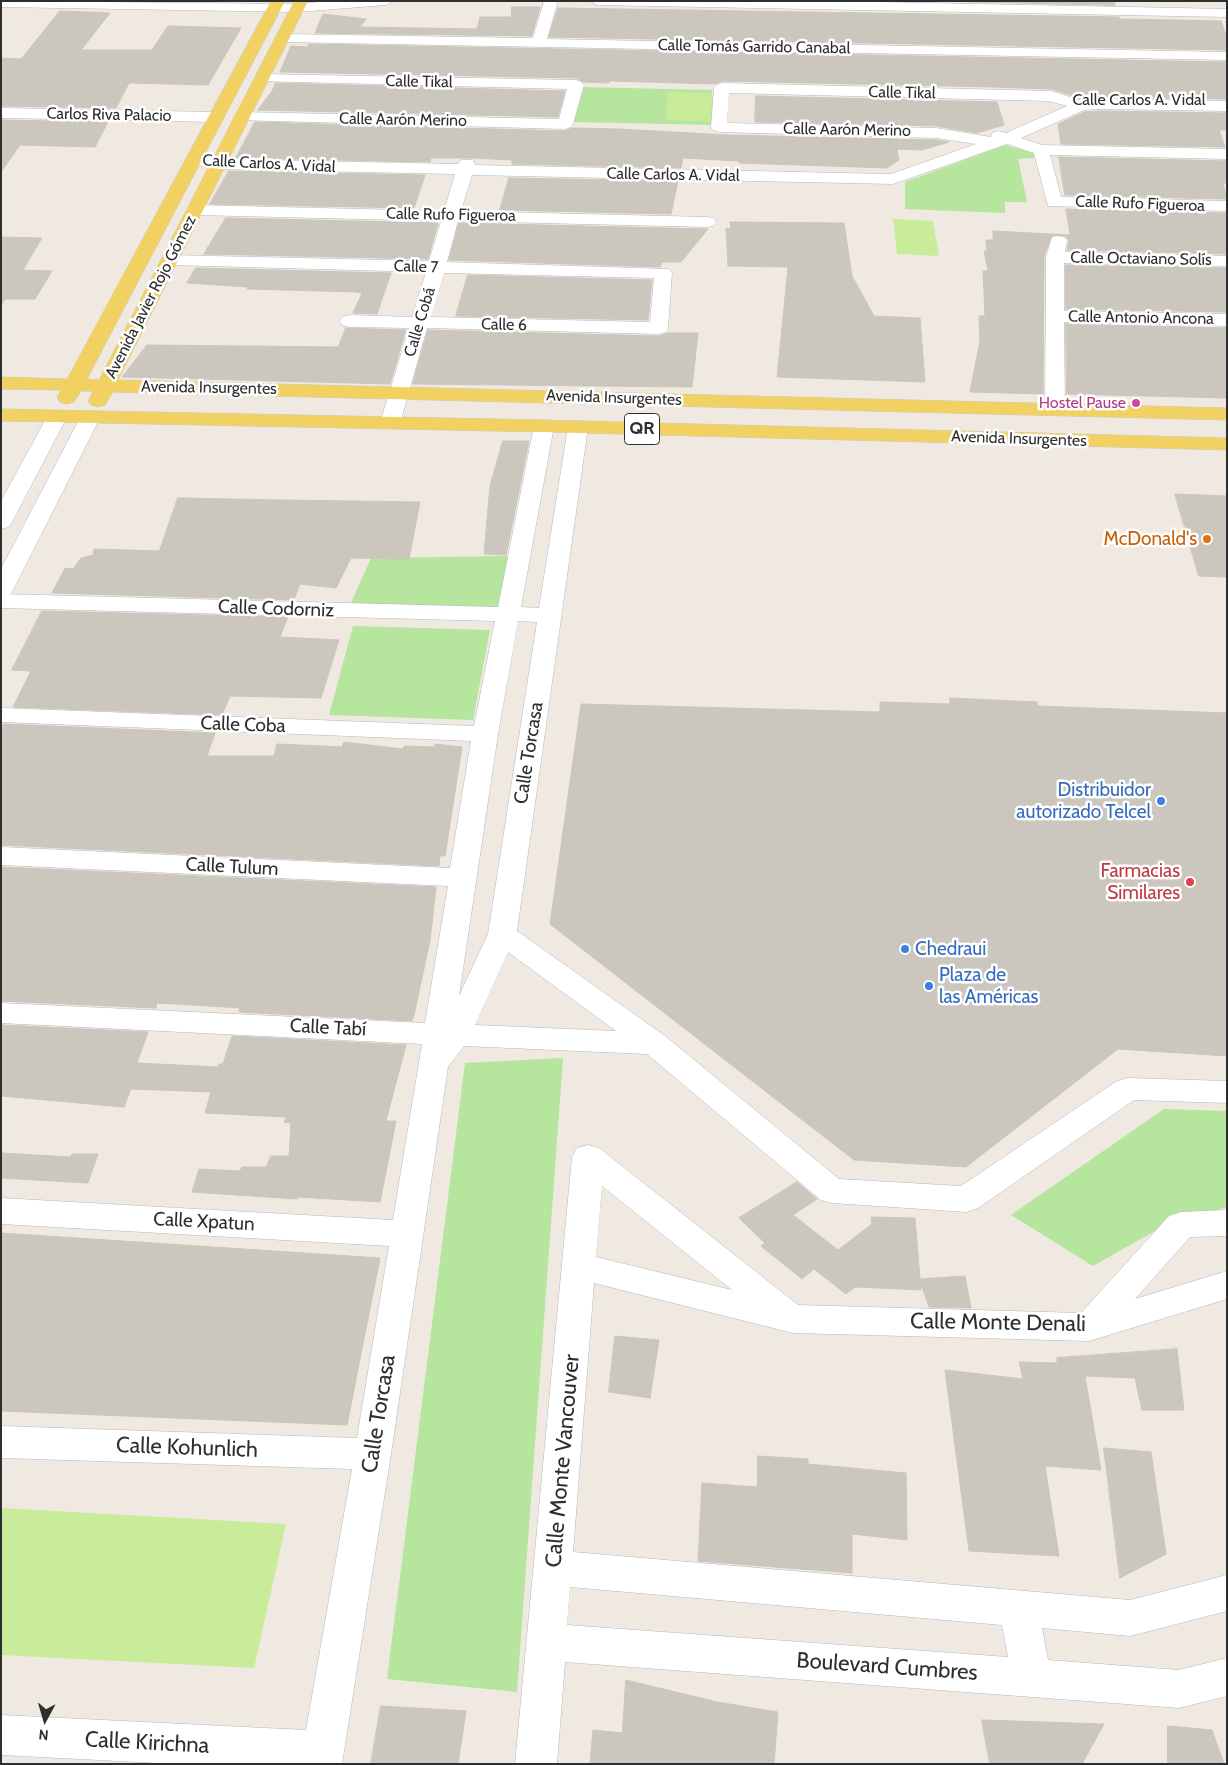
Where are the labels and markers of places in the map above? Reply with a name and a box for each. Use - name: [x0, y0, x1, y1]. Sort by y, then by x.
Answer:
- place label: Hostel Pause: [1039, 393, 1126, 413]
- marker: Hostel Pause: [1130, 397, 1142, 409]
- place label: McDonald's: [1104, 528, 1197, 550]
- marker: McDonald's: [1201, 533, 1213, 545]
- place label: Distribuidor autorizado Telcel: [1016, 779, 1151, 823]
- marker: Distribuidor autorizado Telcel: [1155, 795, 1167, 807]
- place label: Farmacias Similares: [1101, 860, 1180, 904]
- marker: Farmacias Similares: [1184, 876, 1196, 888]
- place label: Chedraui: [915, 938, 986, 960]
- marker: Chedraui: [899, 943, 911, 955]
- place label: Plaza de las Américas: [939, 964, 1038, 1008]
- marker: Plaza de las Américas: [923, 980, 935, 992]

